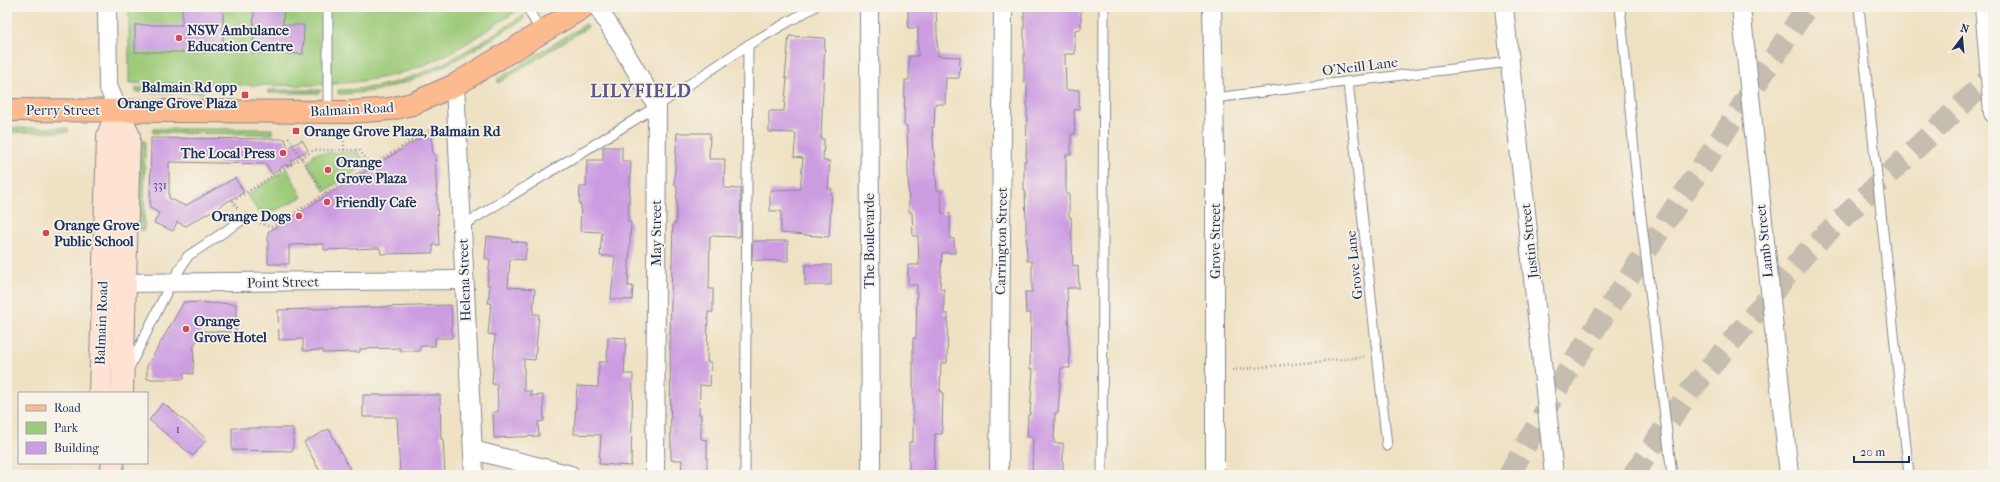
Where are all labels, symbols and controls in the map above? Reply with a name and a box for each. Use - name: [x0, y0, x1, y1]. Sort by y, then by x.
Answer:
- north arrow: [1942, 18, 1982, 58]
- text: N: [1959, 21, 1971, 36]
- place label: NSW Ambulance Education Centre: [187, 22, 293, 55]
- marker: NSW Ambulance Education Centre: [174, 33, 184, 43]
- street label: O'Neill Lane: [1321, 53, 1399, 80]
- place label: Balmain Rd opp Orange Grove Plaza: [117, 79, 238, 112]
- district label: LILYFIELD: [590, 81, 692, 102]
- marker: Balmain Rd opp Orange Grove Plaza: [240, 90, 250, 100]
- street label: Balmain Road: [310, 99, 395, 120]
- street label: Perry Street: [26, 102, 100, 119]
- place label: Orange Grove Plaza, Balmain Rd: [304, 123, 502, 140]
- marker: Orange Grove Plaza, Balmain Rd: [291, 126, 301, 136]
- place label: The Local Press: [180, 145, 276, 162]
- marker: The Local Press: [278, 148, 288, 158]
- place label: Orange Grove Plaza: [336, 154, 407, 187]
- marker: Orange Grove Plaza: [323, 165, 333, 175]
- house number: 331: [153, 178, 167, 192]
- street label: Carrington Street: [992, 187, 1011, 295]
- street label: The Boulevarde: [861, 193, 878, 289]
- place label: Friendly Cafe: [334, 194, 416, 211]
- marker: Friendly Cafe: [322, 197, 332, 207]
- street label: May Street: [648, 200, 665, 266]
- street label: Grove Street: [1207, 203, 1224, 279]
- street label: Justin Street: [1517, 203, 1542, 280]
- street label: Lamb Street: [1752, 203, 1777, 279]
- place label: Orange Dogs: [212, 208, 292, 225]
- marker: Orange Dogs: [294, 211, 304, 221]
- place label: Orange Grove Public School: [54, 217, 139, 250]
- marker: Orange Grove Public School: [41, 228, 51, 238]
- street label: Grove Lane: [1342, 230, 1367, 300]
- street label: Helena Street: [455, 238, 474, 322]
- street label: Point Street: [247, 273, 319, 292]
- street label: Balmain Road: [92, 280, 111, 365]
- place label: Orange Grove Hotel: [194, 313, 267, 346]
- marker: Orange Grove Hotel: [181, 324, 191, 334]
- legend: [18, 392, 148, 464]
- text: Road: [54, 401, 81, 415]
- text: Park: [54, 421, 79, 435]
- house number: 1: [176, 422, 180, 436]
- scale bar: [1854, 438, 1909, 464]
- text: Building: [54, 441, 99, 455]
- text: 20 m: [1860, 445, 1885, 459]

